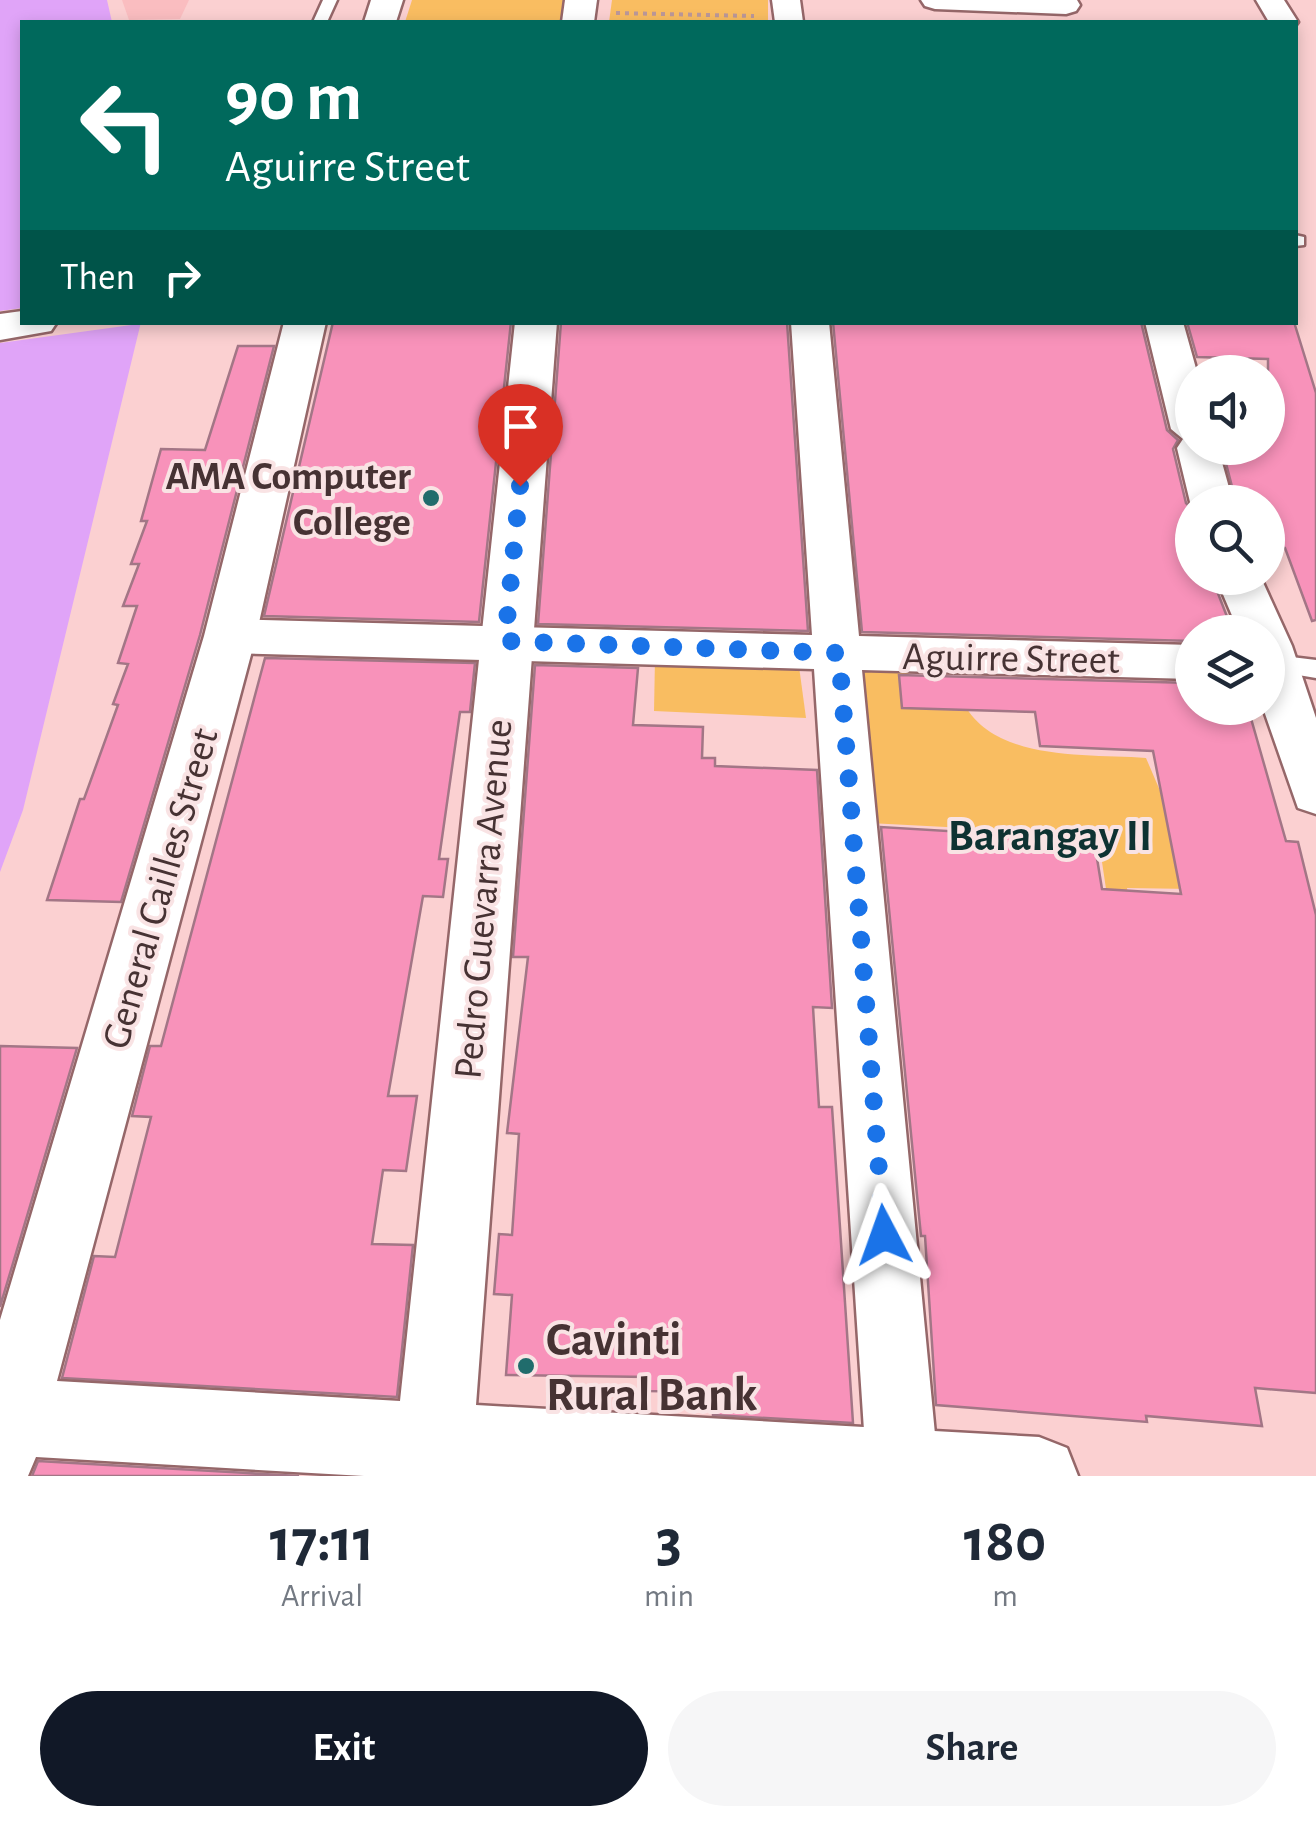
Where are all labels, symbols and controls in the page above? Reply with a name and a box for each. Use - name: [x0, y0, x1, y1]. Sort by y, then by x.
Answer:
- icon: left: [60, 60, 190, 190]
- text: 90 m: [225, 63, 362, 133]
- text: Aguirre Street: [225, 145, 470, 190]
- icon: right: [155, 250, 210, 305]
- text: Then: [60, 259, 135, 297]
- map controls: [1175, 355, 1285, 725]
- button: sound: [1175, 355, 1285, 465]
- pin: [478, 384, 563, 487]
- icon: arrive: [493, 399, 548, 454]
- place label: AMA Computer College: [166, 457, 411, 543]
- button: search: [1175, 485, 1285, 595]
- marker: AMA Computer College: [420, 487, 442, 509]
- button: layers: [1175, 615, 1285, 725]
- street label: Aguirre Street: [902, 637, 1120, 681]
- street label: Pedro Guevarra Avenue: [448, 718, 520, 1081]
- street label: General Cailles Street: [96, 724, 226, 1053]
- district label: Barangay II: [948, 814, 1152, 859]
- position arrow: [832, 1183, 936, 1287]
- place label: Cavinti Rural Bank: [546, 1317, 757, 1420]
- marker: Cavinti Rural Bank: [515, 1355, 537, 1377]
- text: 17:11: [270, 1512, 374, 1572]
- text: 3: [656, 1512, 682, 1572]
- text: 180: [964, 1512, 1046, 1572]
- text: Arrival: [281, 1580, 363, 1612]
- text: min: [644, 1580, 694, 1612]
- text: m: [992, 1580, 1018, 1612]
- button: Exit: [40, 1691, 648, 1806]
- button: Share: [668, 1691, 1276, 1806]

